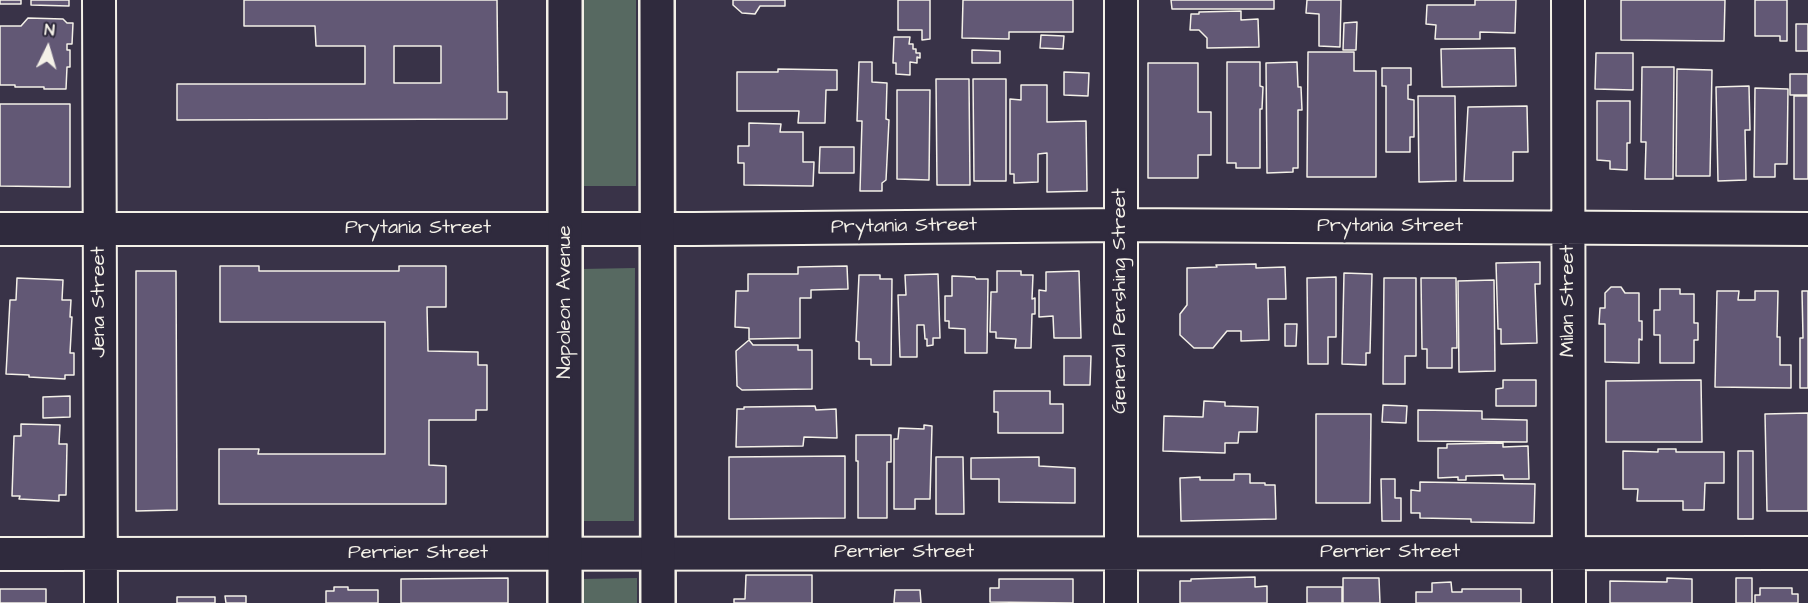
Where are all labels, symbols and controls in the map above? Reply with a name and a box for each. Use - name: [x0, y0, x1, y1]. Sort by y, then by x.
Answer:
- north arrow: [18, 18, 78, 78]
- text: N: [44, 19, 56, 41]
- street label: General Pershing Street: [1109, 188, 1133, 414]
- street label: Prytania Street: [831, 214, 977, 240]
- street label: Prytania Street: [1317, 215, 1463, 239]
- street label: Prytania Street: [345, 217, 491, 241]
- street label: Napoleon Avenue: [554, 225, 578, 379]
- street label: Milan Street: [1557, 245, 1581, 357]
- street label: Jena Street: [88, 246, 112, 358]
- street label: Perrier Street: [834, 541, 974, 565]
- street label: Perrier Street: [1320, 541, 1460, 565]
- street label: Perrier Street: [348, 542, 488, 566]

